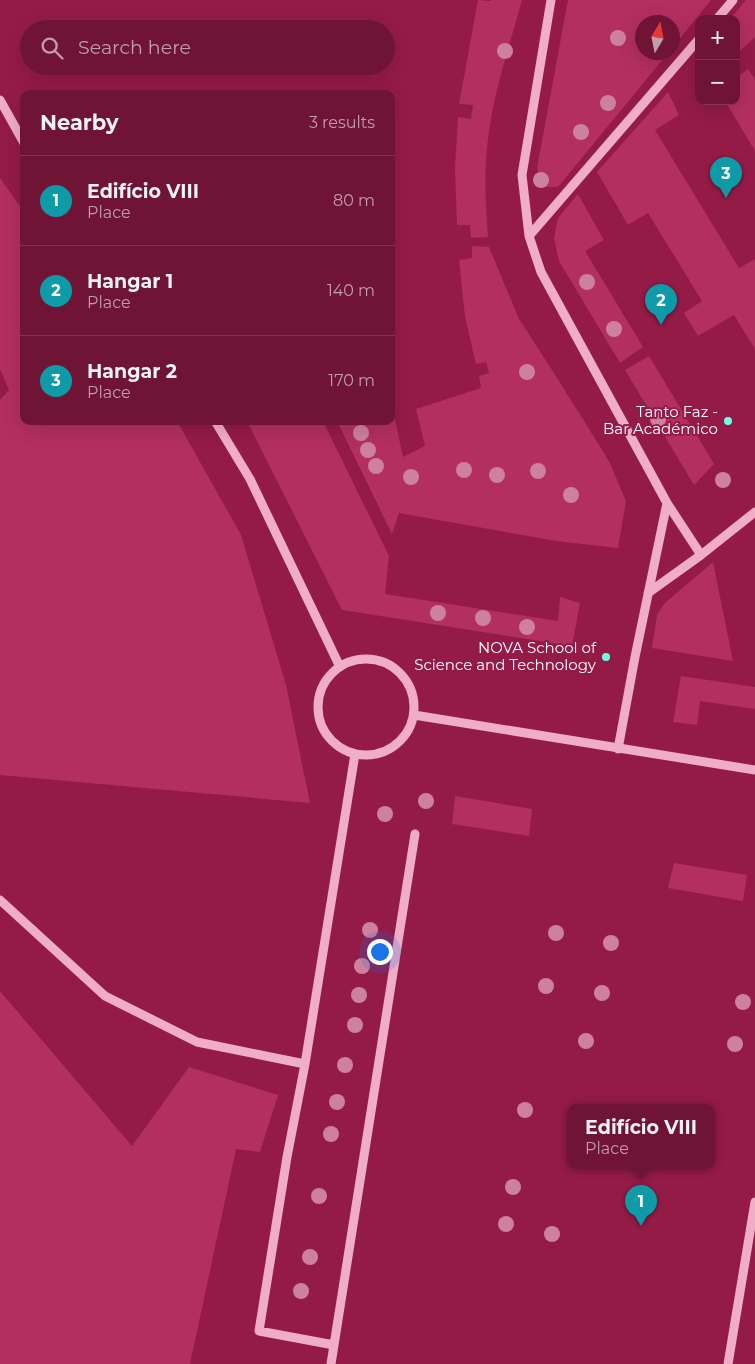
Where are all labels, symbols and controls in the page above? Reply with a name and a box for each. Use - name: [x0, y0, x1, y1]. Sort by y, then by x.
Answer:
- north arrow: [635, 15, 680, 60]
- map controls: [695, 15, 740, 105]
- button: +: [695, 15, 740, 60]
- search box: [20, 20, 395, 75]
- icon: search: [38, 34, 66, 62]
- text: Search here: [78, 36, 191, 59]
- button: −: [695, 60, 740, 105]
- text: Nearby: [40, 110, 119, 135]
- text: 3 results: [309, 113, 375, 132]
- pin: 3: [710, 157, 742, 198]
- text: Edifício VIII: [87, 180, 199, 203]
- text: 1: [53, 191, 59, 210]
- text: 80 m: [333, 191, 375, 210]
- text: Place: [87, 203, 131, 222]
- text: Hangar 1: [87, 270, 173, 293]
- text: 2: [51, 281, 61, 300]
- text: 140 m: [327, 281, 375, 300]
- pin: 2: [645, 284, 677, 325]
- text: Place: [87, 293, 131, 312]
- text: Hangar 2: [87, 360, 177, 383]
- text: 3: [51, 371, 61, 390]
- text: 170 m: [328, 371, 375, 390]
- text: Place: [87, 383, 131, 402]
- place label: Tanto Faz - Bar Académico: [603, 402, 718, 438]
- marker: Tanto Faz - Bar Académico: [722, 415, 734, 427]
- place label: NOVA School of Science and Technology: [414, 638, 597, 674]
- marker: NOVA School of Science and Technology: [600, 651, 612, 663]
- your location: [367, 939, 393, 965]
- popup: [567, 1104, 715, 1169]
- text: Edifício VIII: [585, 1116, 697, 1139]
- text: Place: [585, 1139, 629, 1158]
- pin: 1: [625, 1185, 657, 1226]

